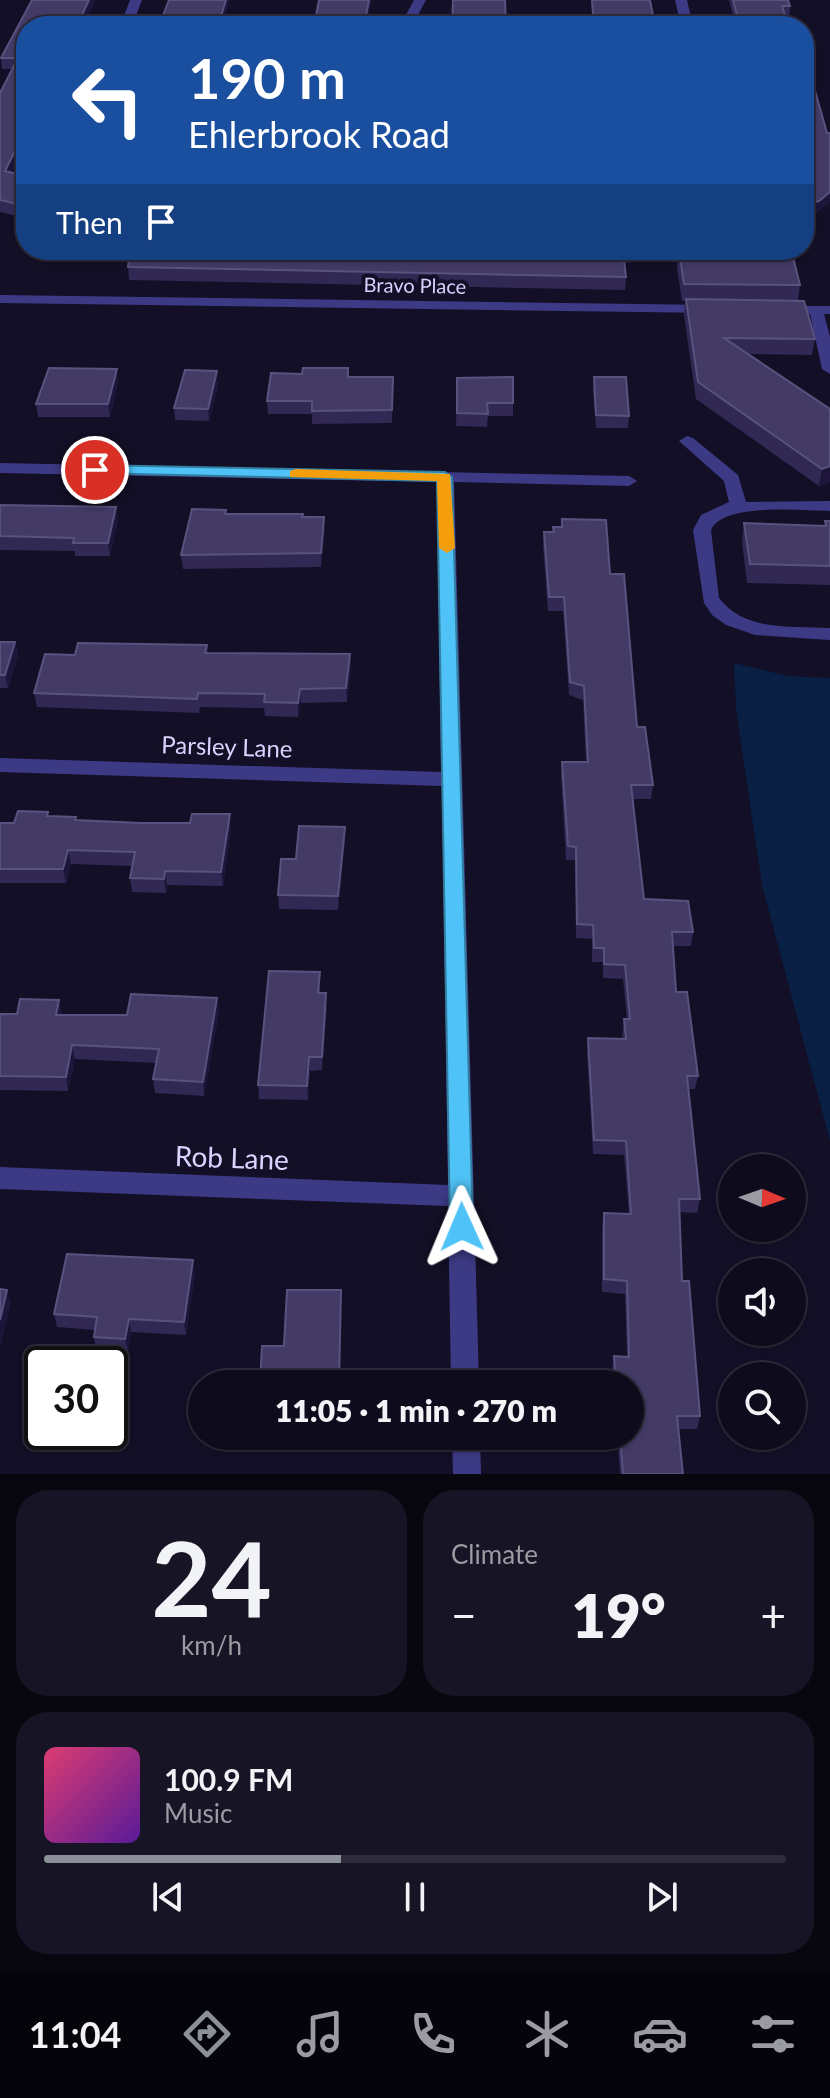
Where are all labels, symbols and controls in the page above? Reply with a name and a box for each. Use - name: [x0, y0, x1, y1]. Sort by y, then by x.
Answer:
- text: 190 m: [188, 44, 346, 111]
- icon: left: [56, 48, 160, 152]
- text: Ehlerbrook Road: [188, 112, 450, 156]
- icon: arrive: [139, 200, 183, 244]
- text: Then: [56, 204, 123, 240]
- street label: Bravo Place: [363, 272, 467, 298]
- pin: [61, 436, 129, 504]
- icon: arrive: [73, 448, 117, 492]
- street label: Parsley Lane: [161, 729, 293, 763]
- street label: Rob Lane: [174, 1138, 290, 1176]
- north arrow: [718, 1154, 806, 1242]
- map controls: [718, 1154, 806, 1450]
- position arrow: [420, 1185, 504, 1269]
- button: sound: [718, 1258, 806, 1346]
- speed limit sign: 30: [24, 1346, 128, 1450]
- button: search: [718, 1362, 806, 1450]
- text: 11:05 · 1 min · 270 m: [275, 1392, 557, 1428]
- text: 24: [151, 1514, 272, 1639]
- text: Climate: [451, 1538, 538, 1570]
- text: 19°: [571, 1579, 666, 1651]
- text: −: [451, 1589, 477, 1641]
- text: +: [760, 1589, 786, 1641]
- text: km/h: [181, 1629, 242, 1661]
- text: 100.9 FM: [164, 1761, 293, 1797]
- text: Music: [164, 1797, 232, 1829]
- icon: previous: [146, 1875, 190, 1919]
- icon: pause: [393, 1875, 437, 1919]
- icon: next: [640, 1875, 684, 1919]
- icon: directions: [179, 2006, 235, 2062]
- icon: music: [292, 2006, 348, 2062]
- icon: phone: [405, 2006, 461, 2062]
- icon: climate: [519, 2006, 575, 2062]
- icon: car: [632, 2006, 688, 2062]
- icon: filters: [745, 2006, 801, 2062]
- text: 11:04: [29, 2012, 121, 2056]

